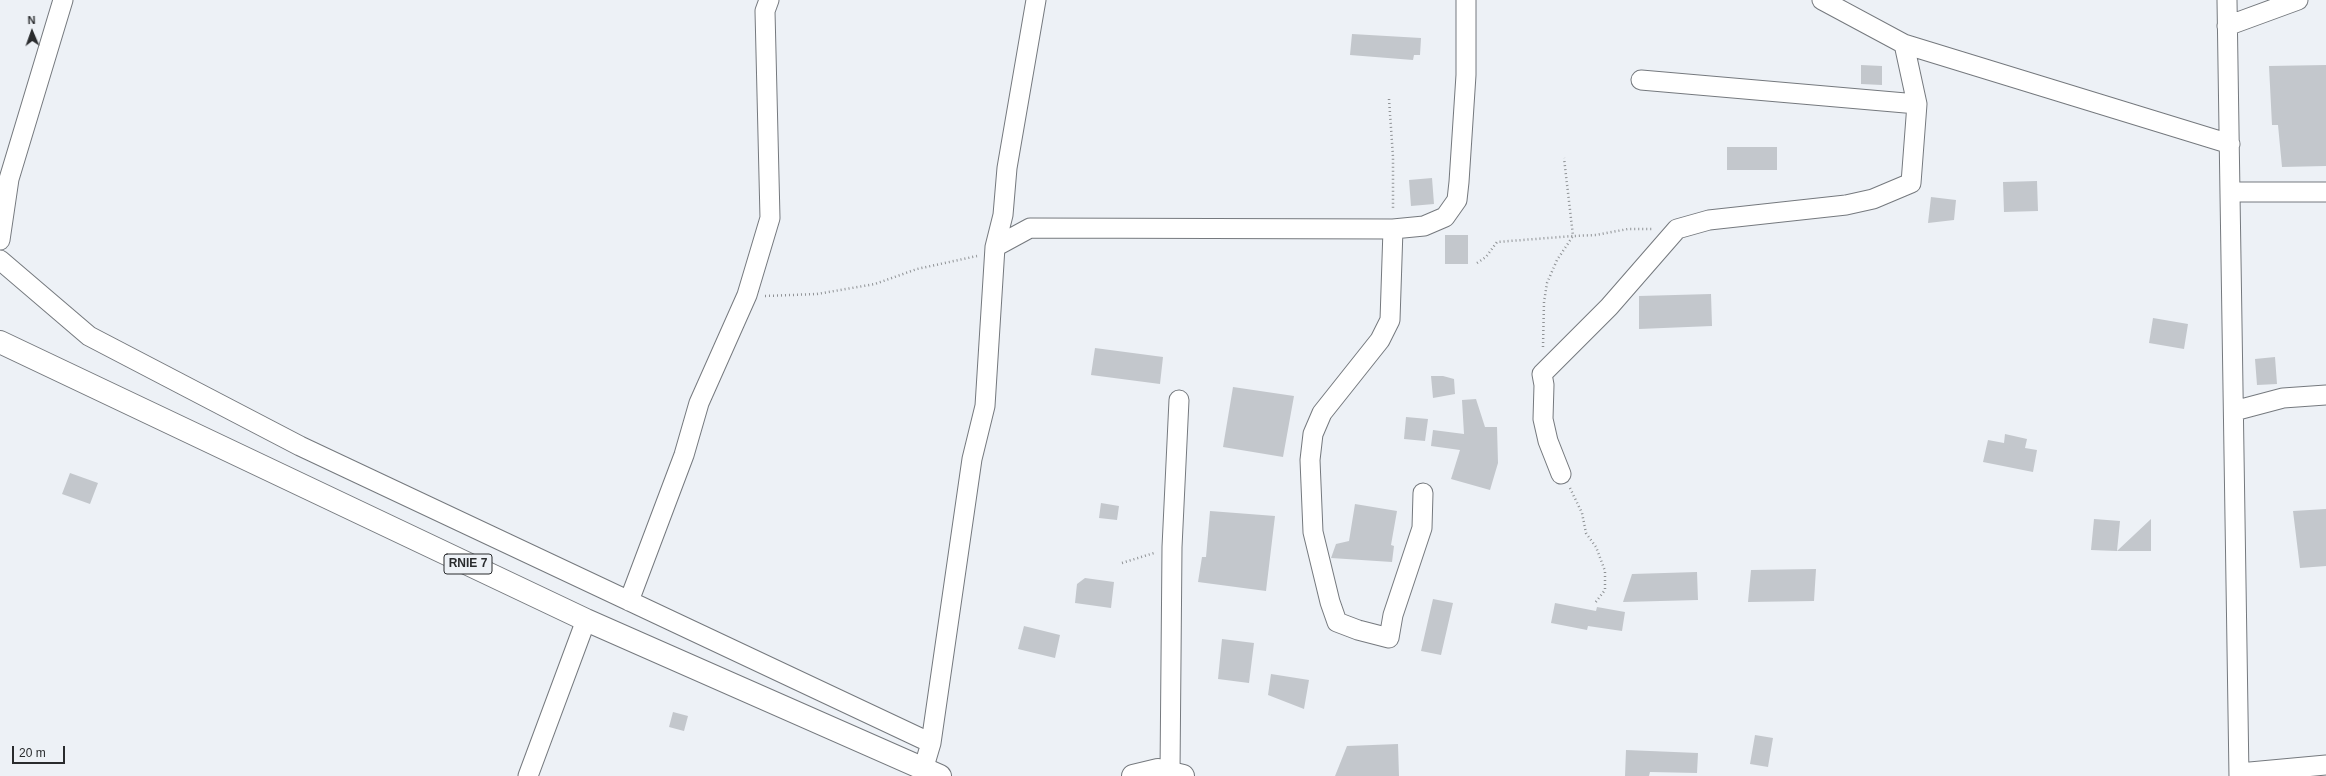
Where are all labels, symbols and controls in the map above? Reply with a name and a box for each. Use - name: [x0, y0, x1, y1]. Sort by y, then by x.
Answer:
- north arrow: [12, 12, 52, 52]
- text: N: [27, 14, 36, 26]
- road number: RNIE 7: [444, 554, 492, 574]
- scale bar: [14, 738, 67, 764]
- text: 20 m: [19, 746, 46, 760]

